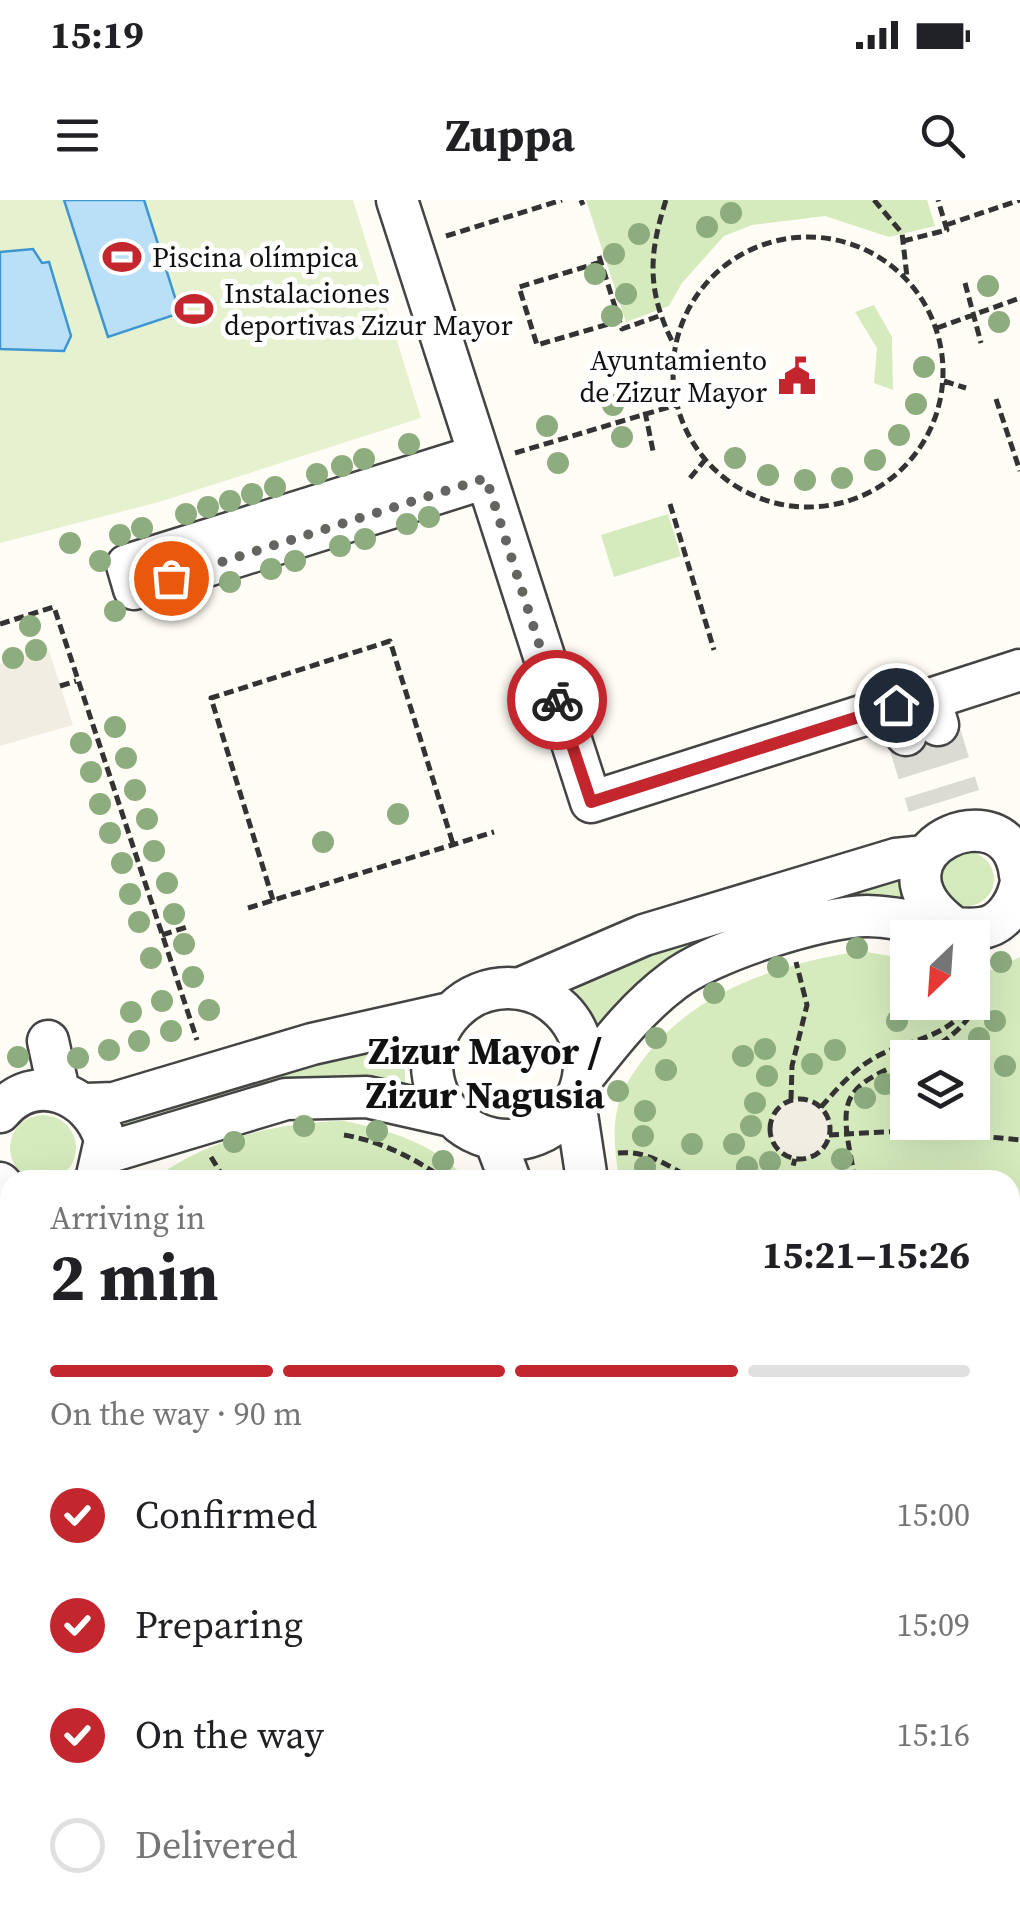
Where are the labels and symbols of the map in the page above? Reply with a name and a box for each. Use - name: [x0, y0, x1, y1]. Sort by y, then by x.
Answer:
- sports icon: Piscina olímpica: [101, 236, 143, 278]
- place label: Piscina olímpica: [152, 238, 359, 276]
- place label: Instalaciones deportivas Zizur Mayor: [224, 274, 513, 344]
- sports icon: Instalaciones deportivas Zizur Mayor: [173, 288, 215, 330]
- place label: Ayuntamiento de Zizur Mayor: [579, 341, 767, 411]
- public building icon: Ayuntamiento de Zizur Mayor: [776, 355, 818, 397]
- pin: [129, 536, 214, 621]
- courier: [507, 650, 607, 750]
- pin: [854, 663, 939, 748]
- north arrow: [890, 920, 990, 1020]
- district label: Zizur Mayor / Zizur Nagusia: [365, 1025, 605, 1121]

